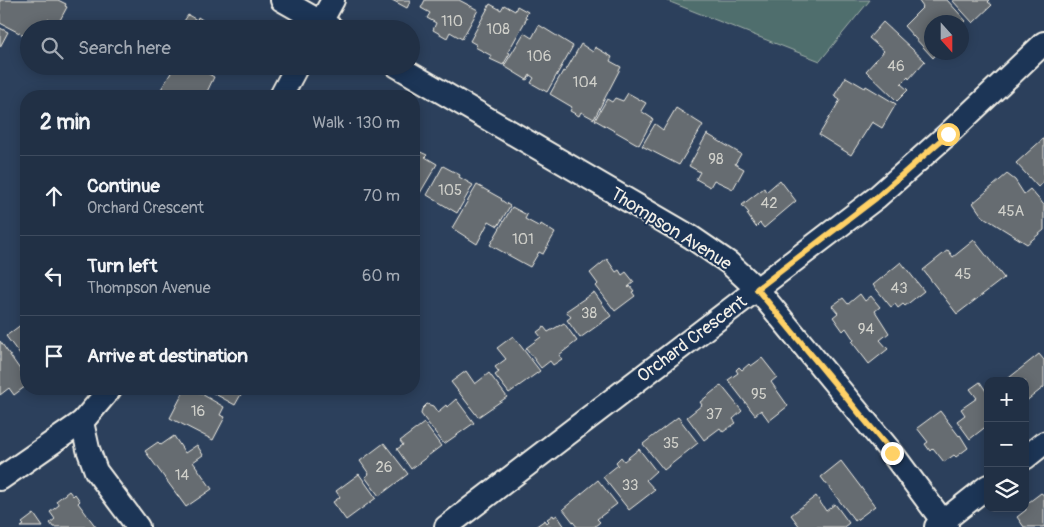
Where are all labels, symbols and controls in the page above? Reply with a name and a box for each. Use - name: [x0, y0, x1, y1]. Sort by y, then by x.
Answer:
- house number: 110: [441, 12, 463, 31]
- north arrow: [924, 15, 969, 60]
- search box: [20, 20, 420, 75]
- house number: 108: [486, 20, 510, 39]
- icon: search: [38, 34, 66, 62]
- text: Search here: [78, 36, 171, 60]
- house number: 106: [527, 47, 551, 66]
- house number: 46: [887, 57, 905, 76]
- house number: 104: [573, 73, 598, 92]
- text: 2 min: [40, 109, 90, 136]
- text: Walk · 130 m: [313, 113, 400, 133]
- route start: [937, 123, 960, 146]
- house number: 98: [708, 150, 724, 169]
- text: Continue: [87, 174, 160, 198]
- house number: 105: [438, 181, 462, 200]
- icon: ahead: [40, 182, 68, 210]
- street label: Thompson Avenue: [606, 182, 736, 276]
- text: 70 m: [363, 186, 400, 206]
- house number: 42: [760, 194, 778, 213]
- text: Orchard Crescent: [87, 198, 204, 218]
- house number: 45A: [998, 202, 1025, 221]
- house number: 101: [512, 230, 534, 249]
- text: Turn left: [87, 254, 157, 278]
- icon: left: [40, 262, 68, 290]
- house number: 45: [955, 265, 971, 284]
- text: 60 m: [362, 266, 400, 286]
- text: Thompson Avenue: [87, 278, 211, 298]
- house number: 43: [890, 279, 908, 298]
- street label: Orchard Crescent: [633, 290, 752, 388]
- house number: 38: [581, 304, 597, 323]
- house number: 94: [858, 320, 875, 339]
- icon: arrive: [40, 342, 68, 370]
- text: Arrive at destination: [87, 344, 248, 368]
- map controls: [984, 377, 1029, 512]
- button: +: [984, 377, 1029, 422]
- house number: 95: [751, 385, 767, 404]
- house number: 16: [191, 402, 205, 421]
- house number: 37: [706, 405, 722, 424]
- button: −: [984, 422, 1029, 467]
- house number: 35: [663, 434, 679, 453]
- route end: [881, 442, 904, 465]
- house number: 26: [375, 458, 393, 477]
- house number: 14: [175, 466, 190, 485]
- button: layers: [984, 467, 1029, 512]
- house number: 33: [622, 476, 638, 495]

